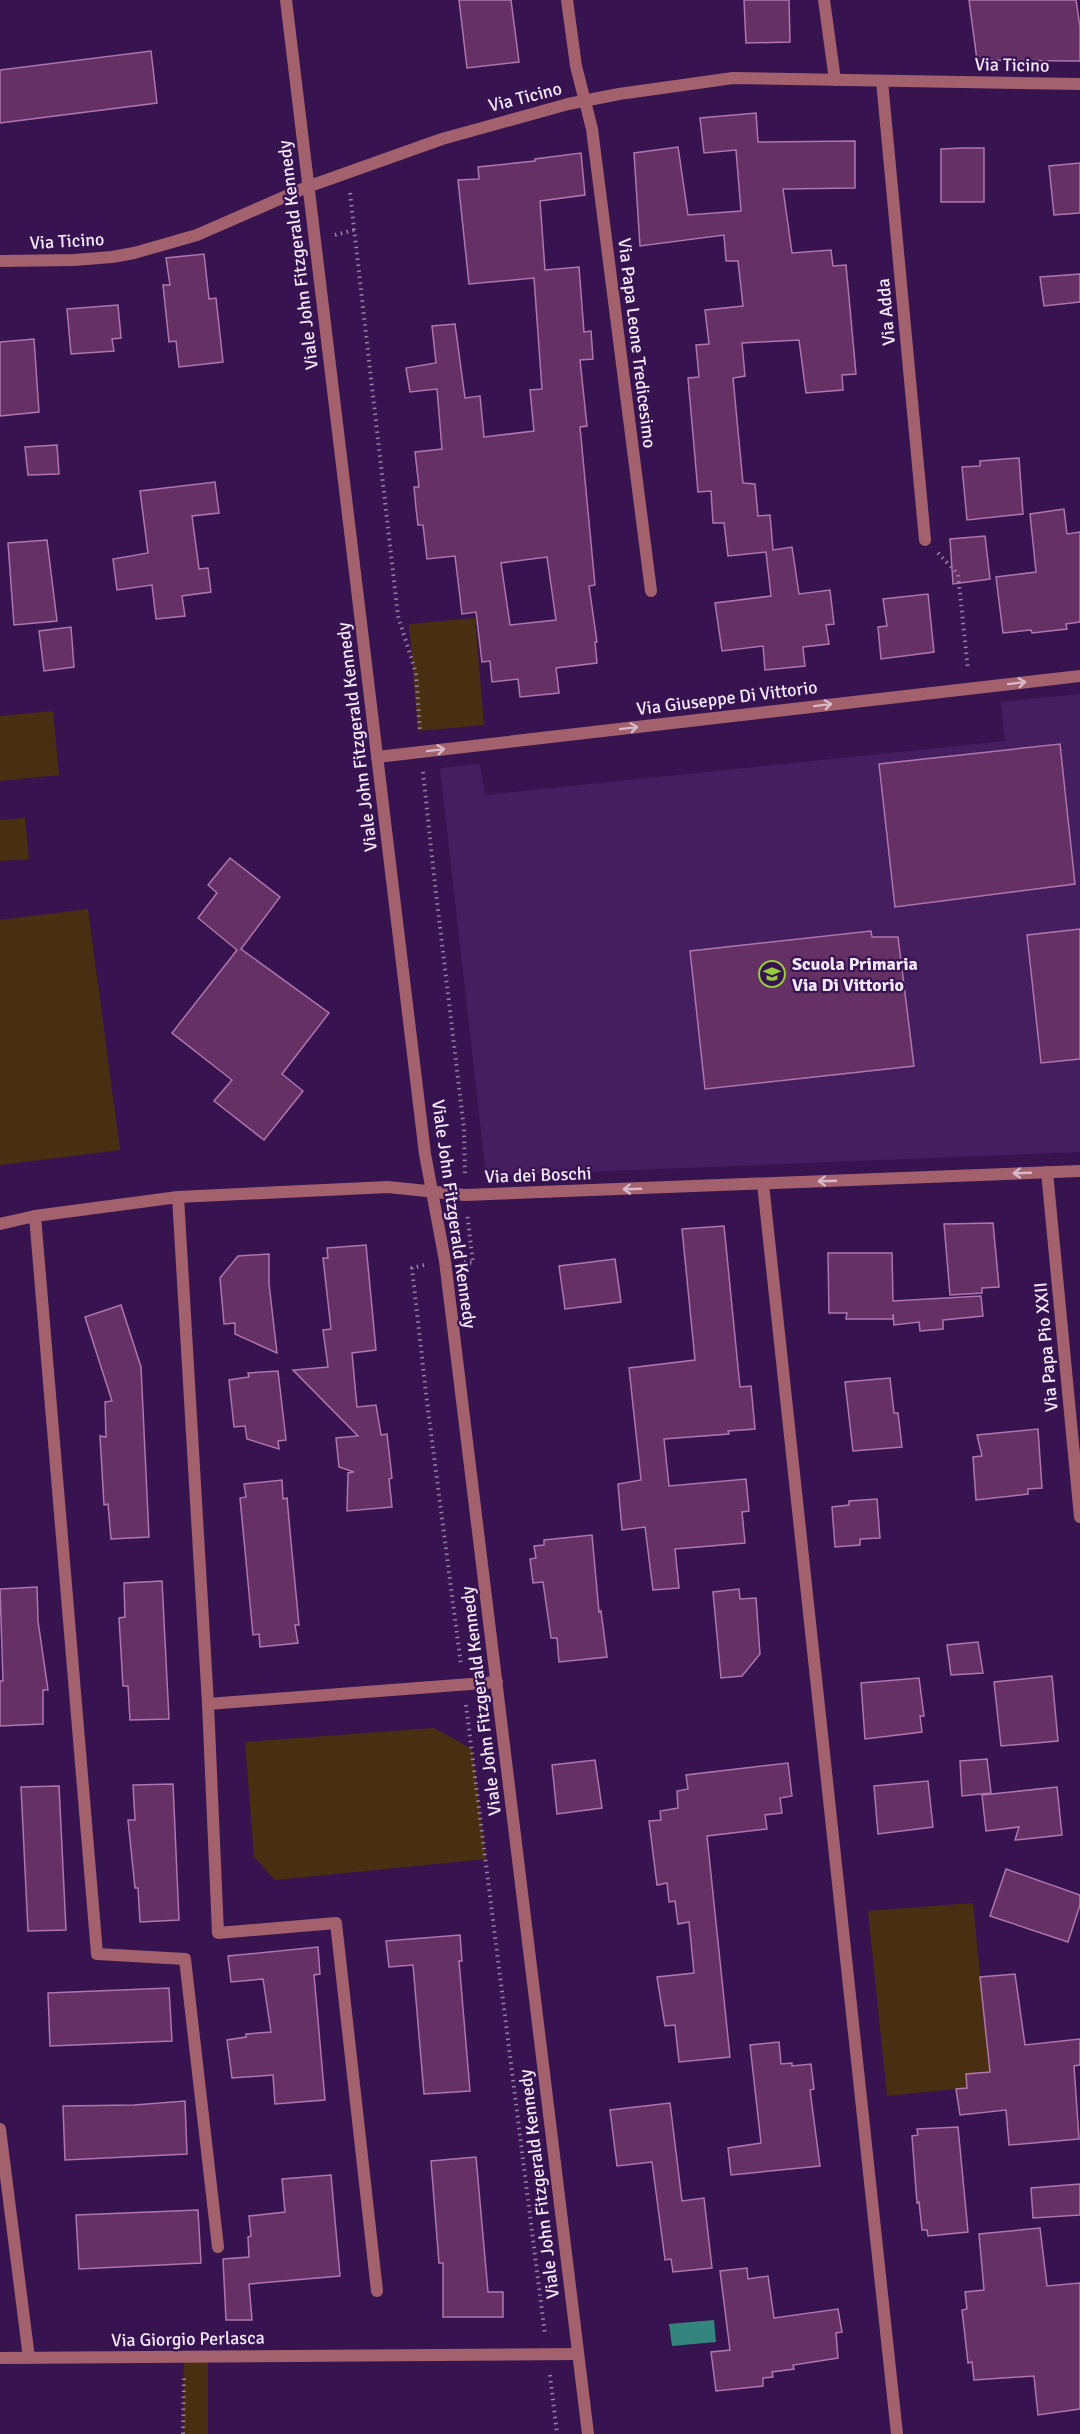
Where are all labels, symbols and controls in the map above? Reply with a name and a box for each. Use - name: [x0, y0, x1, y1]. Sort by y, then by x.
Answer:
- street label: Via Ticino: [974, 53, 1050, 77]
- street label: Via Ticino: [486, 77, 564, 117]
- street label: Viale John Fitzgerald Kennedy: [273, 138, 323, 371]
- street label: Via Ticino: [29, 228, 105, 254]
- street label: Via Papa Leone Tredicesimo: [613, 237, 661, 449]
- street label: Via Adda: [872, 277, 900, 347]
- street label: Viale John Fitzgerald Kennedy: [332, 620, 382, 853]
- street label: Via Giuseppe Di Vittorio: [635, 676, 819, 720]
- one-way arrow: [1006, 677, 1026, 688]
- one-way arrow: [813, 699, 832, 710]
- one-way arrow: [619, 722, 639, 733]
- one-way arrow: [425, 744, 445, 755]
- place label: Scuola Primaria Via Di Vittorio: [792, 953, 918, 996]
- school or university icon: Scuola Primaria Via Di Vittorio: [757, 959, 787, 989]
- street label: Viale John Fitzgerald Kennedy: [427, 1098, 481, 1330]
- street label: Via dei Boschi: [484, 1162, 592, 1188]
- one-way arrow: [1012, 1168, 1032, 1179]
- one-way arrow: [817, 1176, 837, 1187]
- one-way arrow: [622, 1183, 642, 1194]
- street label: Via Papa Pio XXII: [1029, 1281, 1063, 1413]
- street label: Viale John Fitzgerald Kennedy: [456, 1584, 506, 1817]
- street label: Viale John Fitzgerald Kennedy: [514, 2067, 564, 2300]
- street label: Via Giorgio Perlasca: [111, 2327, 265, 2351]

